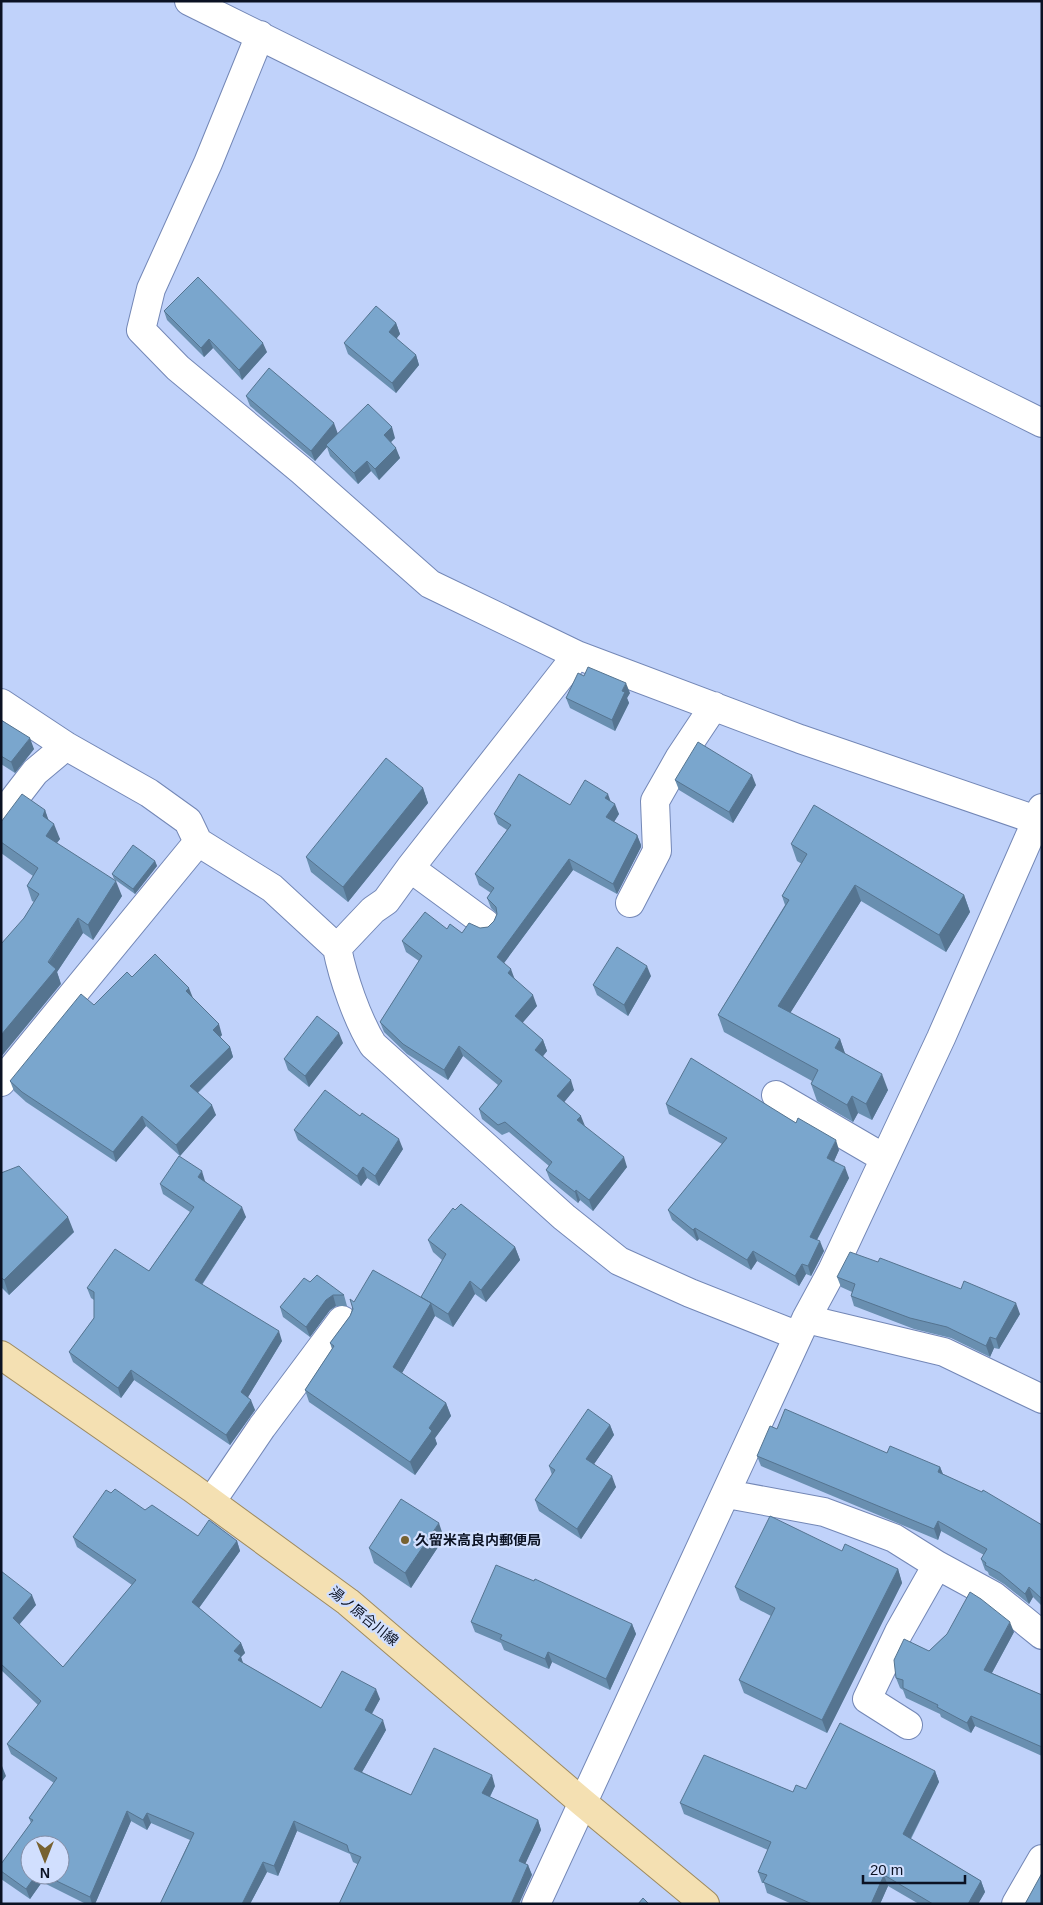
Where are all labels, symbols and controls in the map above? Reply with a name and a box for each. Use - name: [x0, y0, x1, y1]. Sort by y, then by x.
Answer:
- place label: 久留米高良内郵便局: [415, 1532, 541, 1548]
- marker: 久留米高良内郵便局: [399, 1534, 411, 1546]
- street label: 湯ノ原合川線: [326, 1583, 402, 1649]
- north arrow: [20, 1835, 70, 1885]
- scale bar: [863, 1852, 966, 1884]
- text: 20 m: [870, 1861, 903, 1878]
- text: N: [40, 1865, 50, 1881]

